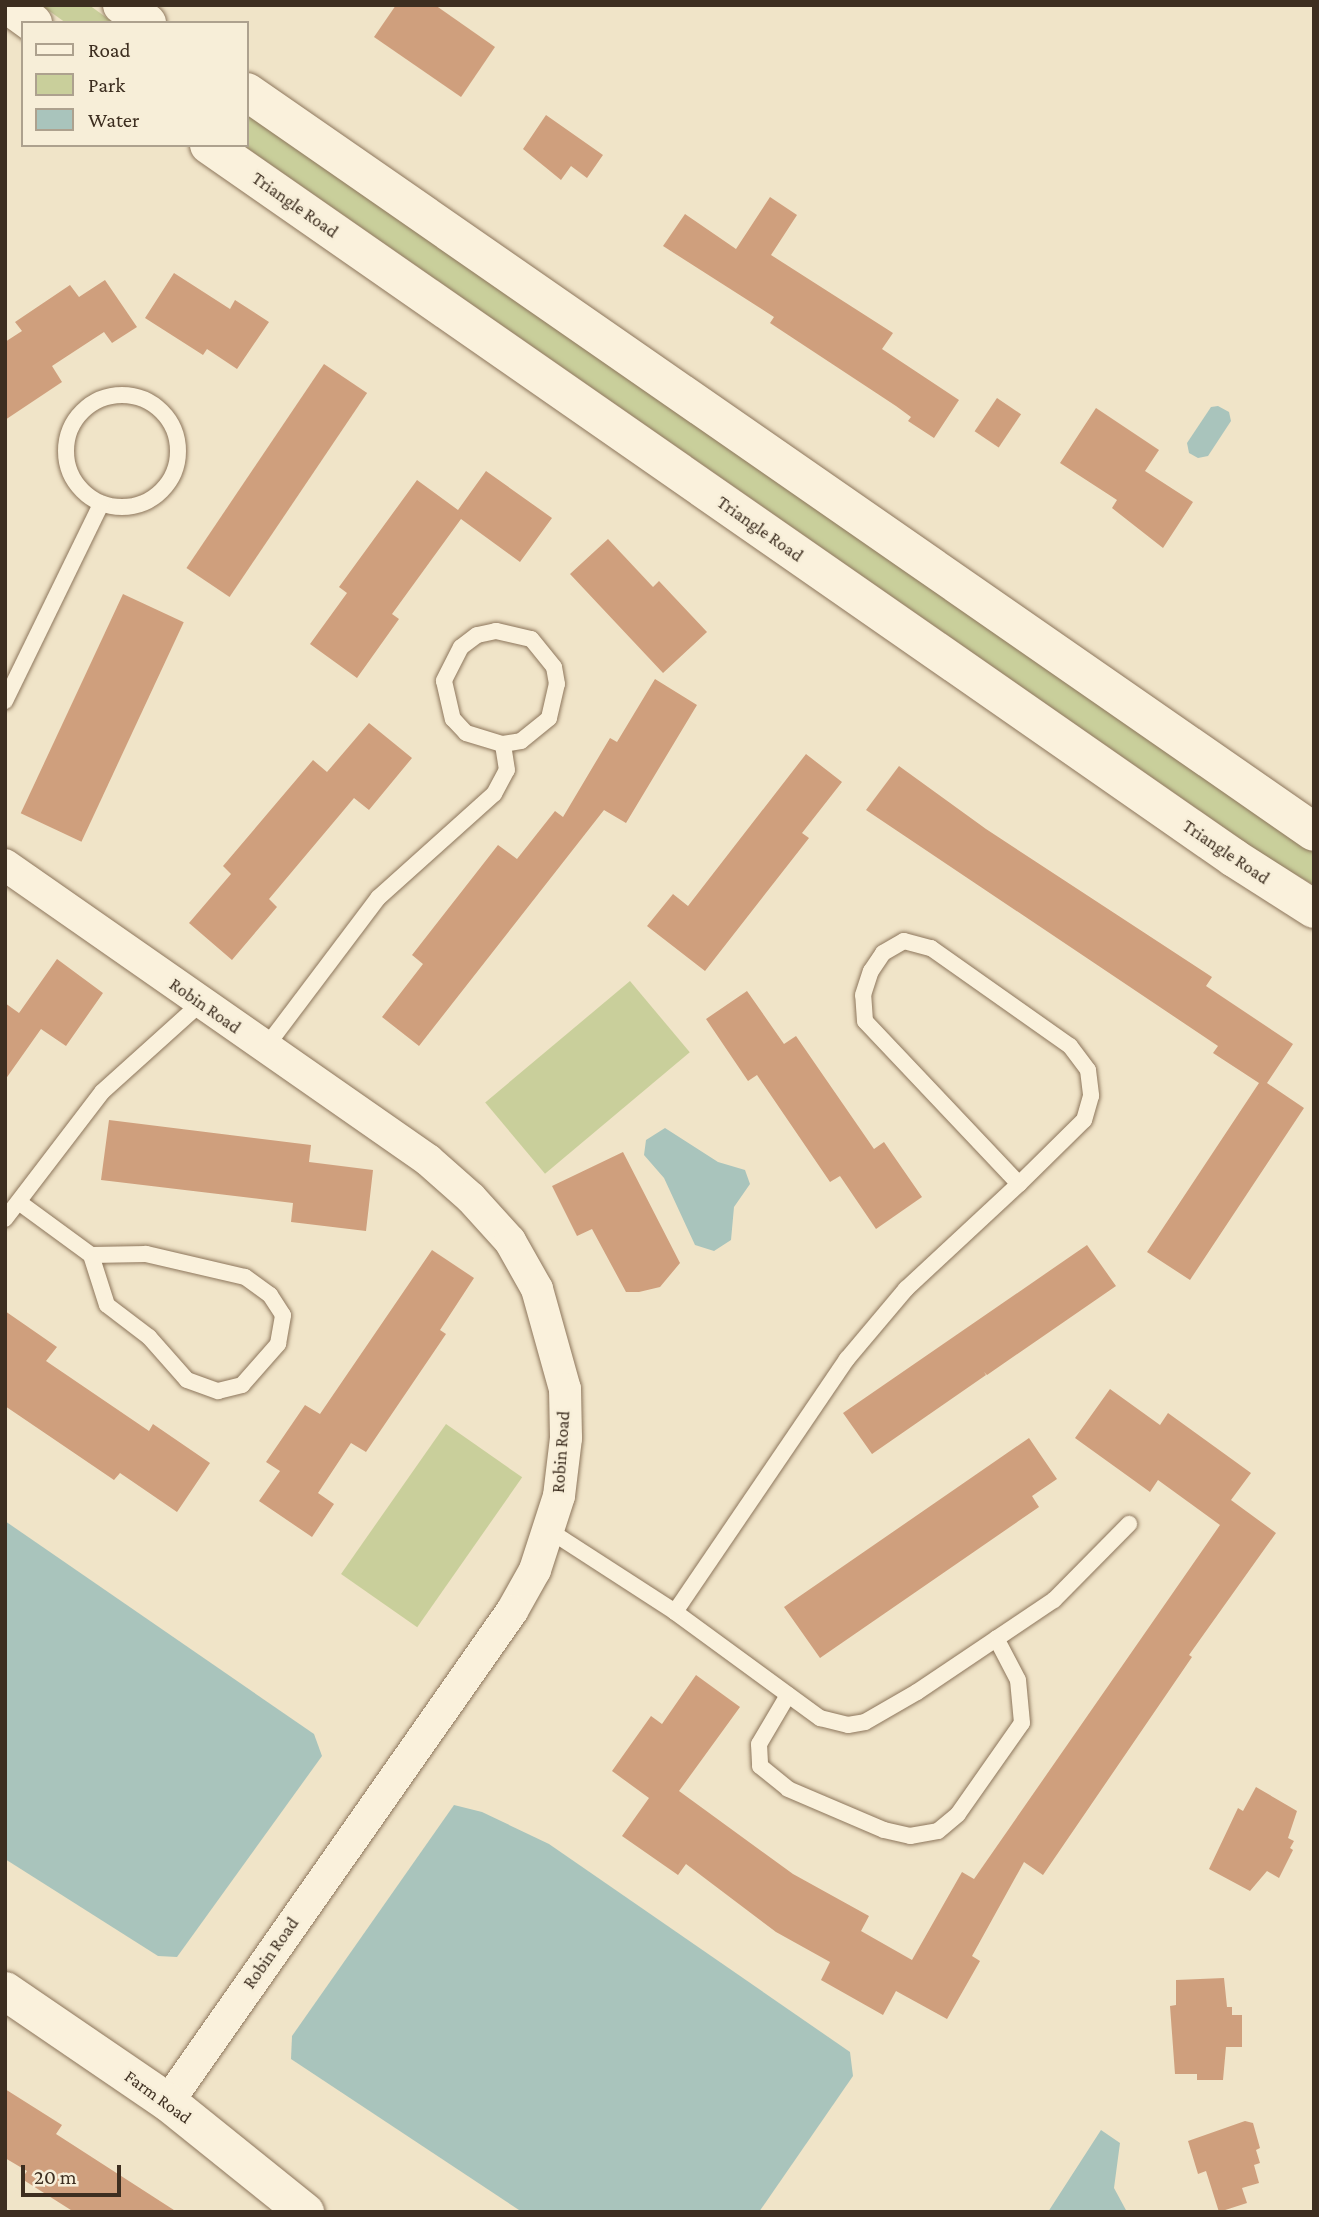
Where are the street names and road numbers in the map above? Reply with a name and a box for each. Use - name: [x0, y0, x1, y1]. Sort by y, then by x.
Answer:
- street label: Triangle Road: [248, 167, 342, 243]
- street label: Triangle Road: [713, 491, 807, 567]
- street label: Triangle Road: [1178, 815, 1274, 889]
- street label: Robin Road: [165, 974, 245, 1038]
- street label: Robin Road: [547, 1410, 575, 1494]
- street label: Robin Road: [239, 1913, 303, 1993]
- street label: Farm Road: [120, 2065, 196, 2129]

